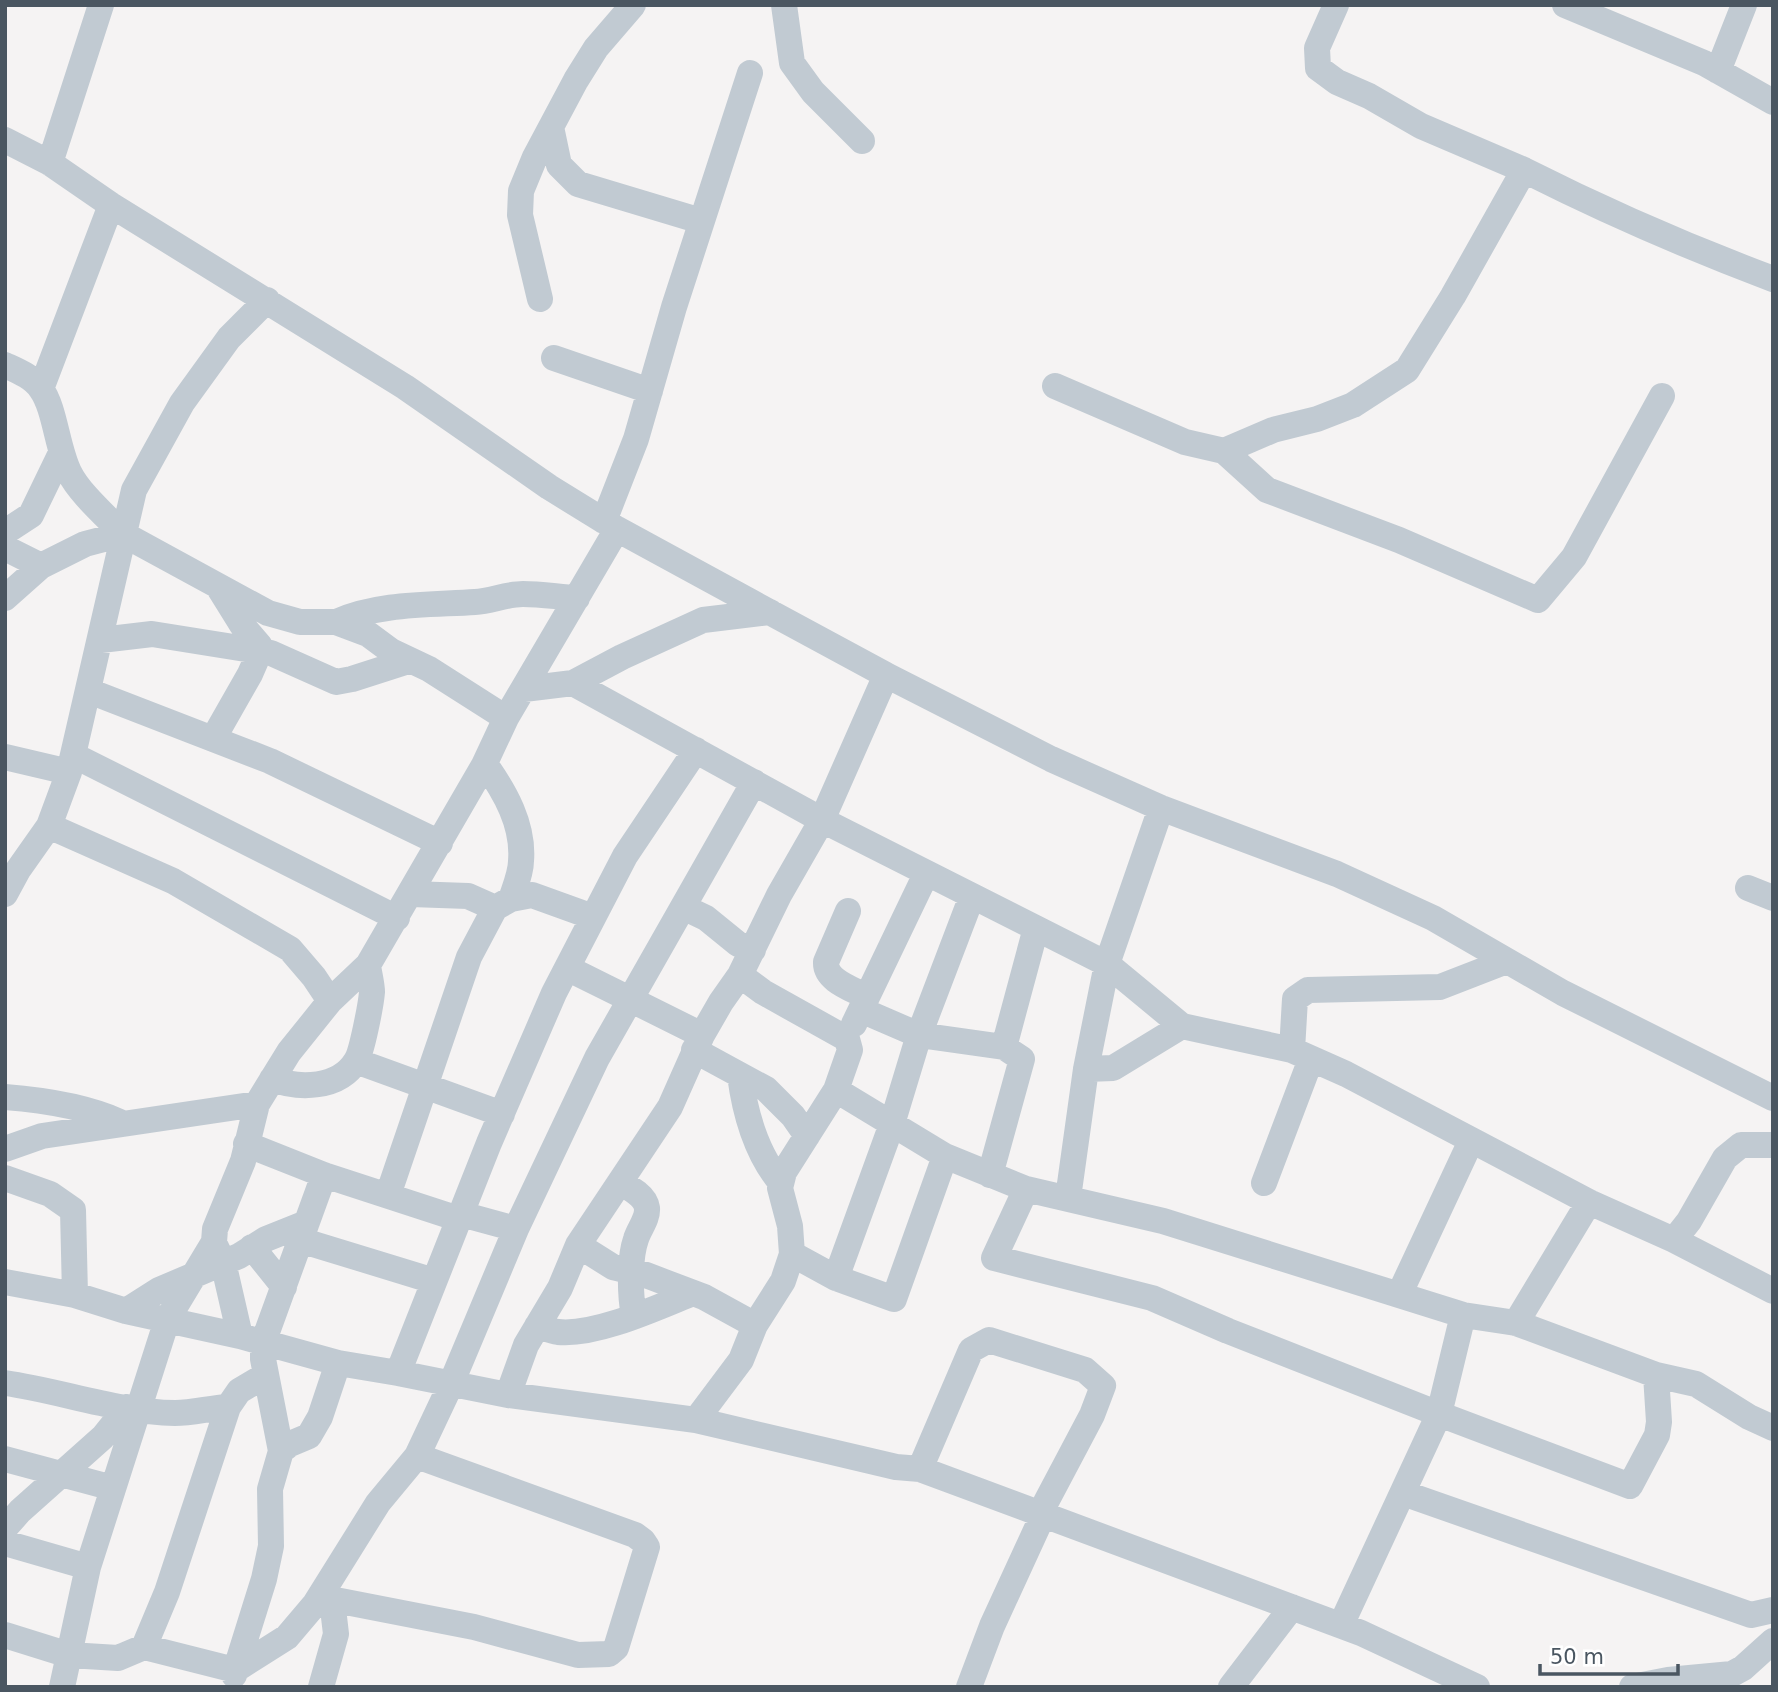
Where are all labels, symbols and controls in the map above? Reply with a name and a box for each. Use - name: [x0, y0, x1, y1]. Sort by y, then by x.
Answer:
- scale bar: [1540, 1632, 1678, 1676]
- text: 50 m: [1550, 1645, 1604, 1669]

